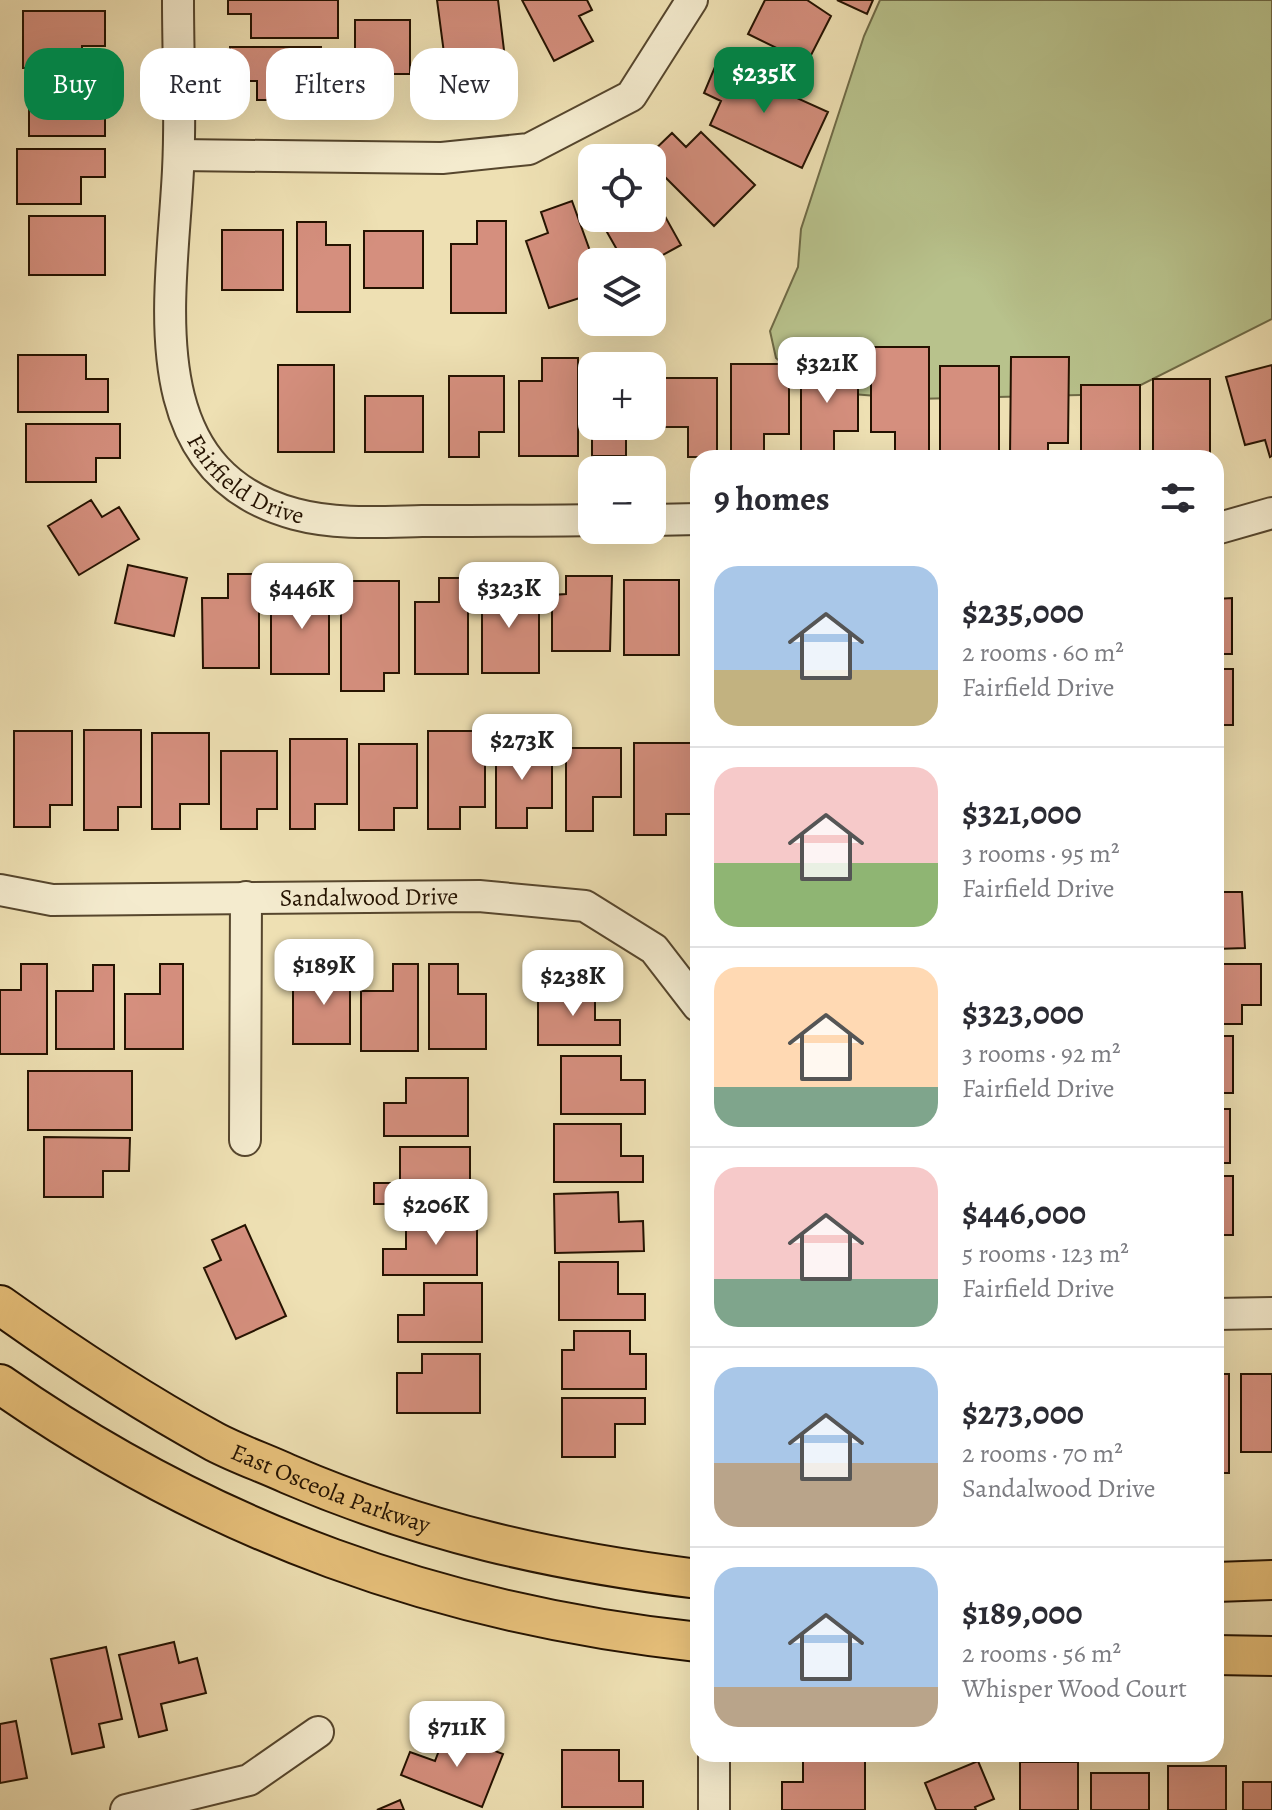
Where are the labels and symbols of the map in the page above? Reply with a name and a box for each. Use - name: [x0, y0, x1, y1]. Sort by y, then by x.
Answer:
- pin: $235K: [708, 47, 820, 115]
- pin: $321K: [771, 337, 883, 405]
- street label: Fairfield Drive: [179, 428, 307, 532]
- pin: $323K: [453, 562, 565, 630]
- pin: $446K: [246, 563, 358, 631]
- pin: $273K: [466, 714, 578, 782]
- street label: Sandalwood Drive: [280, 880, 458, 914]
- pin: $189K: [268, 939, 380, 1007]
- pin: $238K: [517, 950, 629, 1018]
- pin: $206K: [380, 1179, 492, 1247]
- street label: East Osceola Parkway: [226, 1436, 435, 1541]
- pin: $711K: [401, 1701, 513, 1769]

